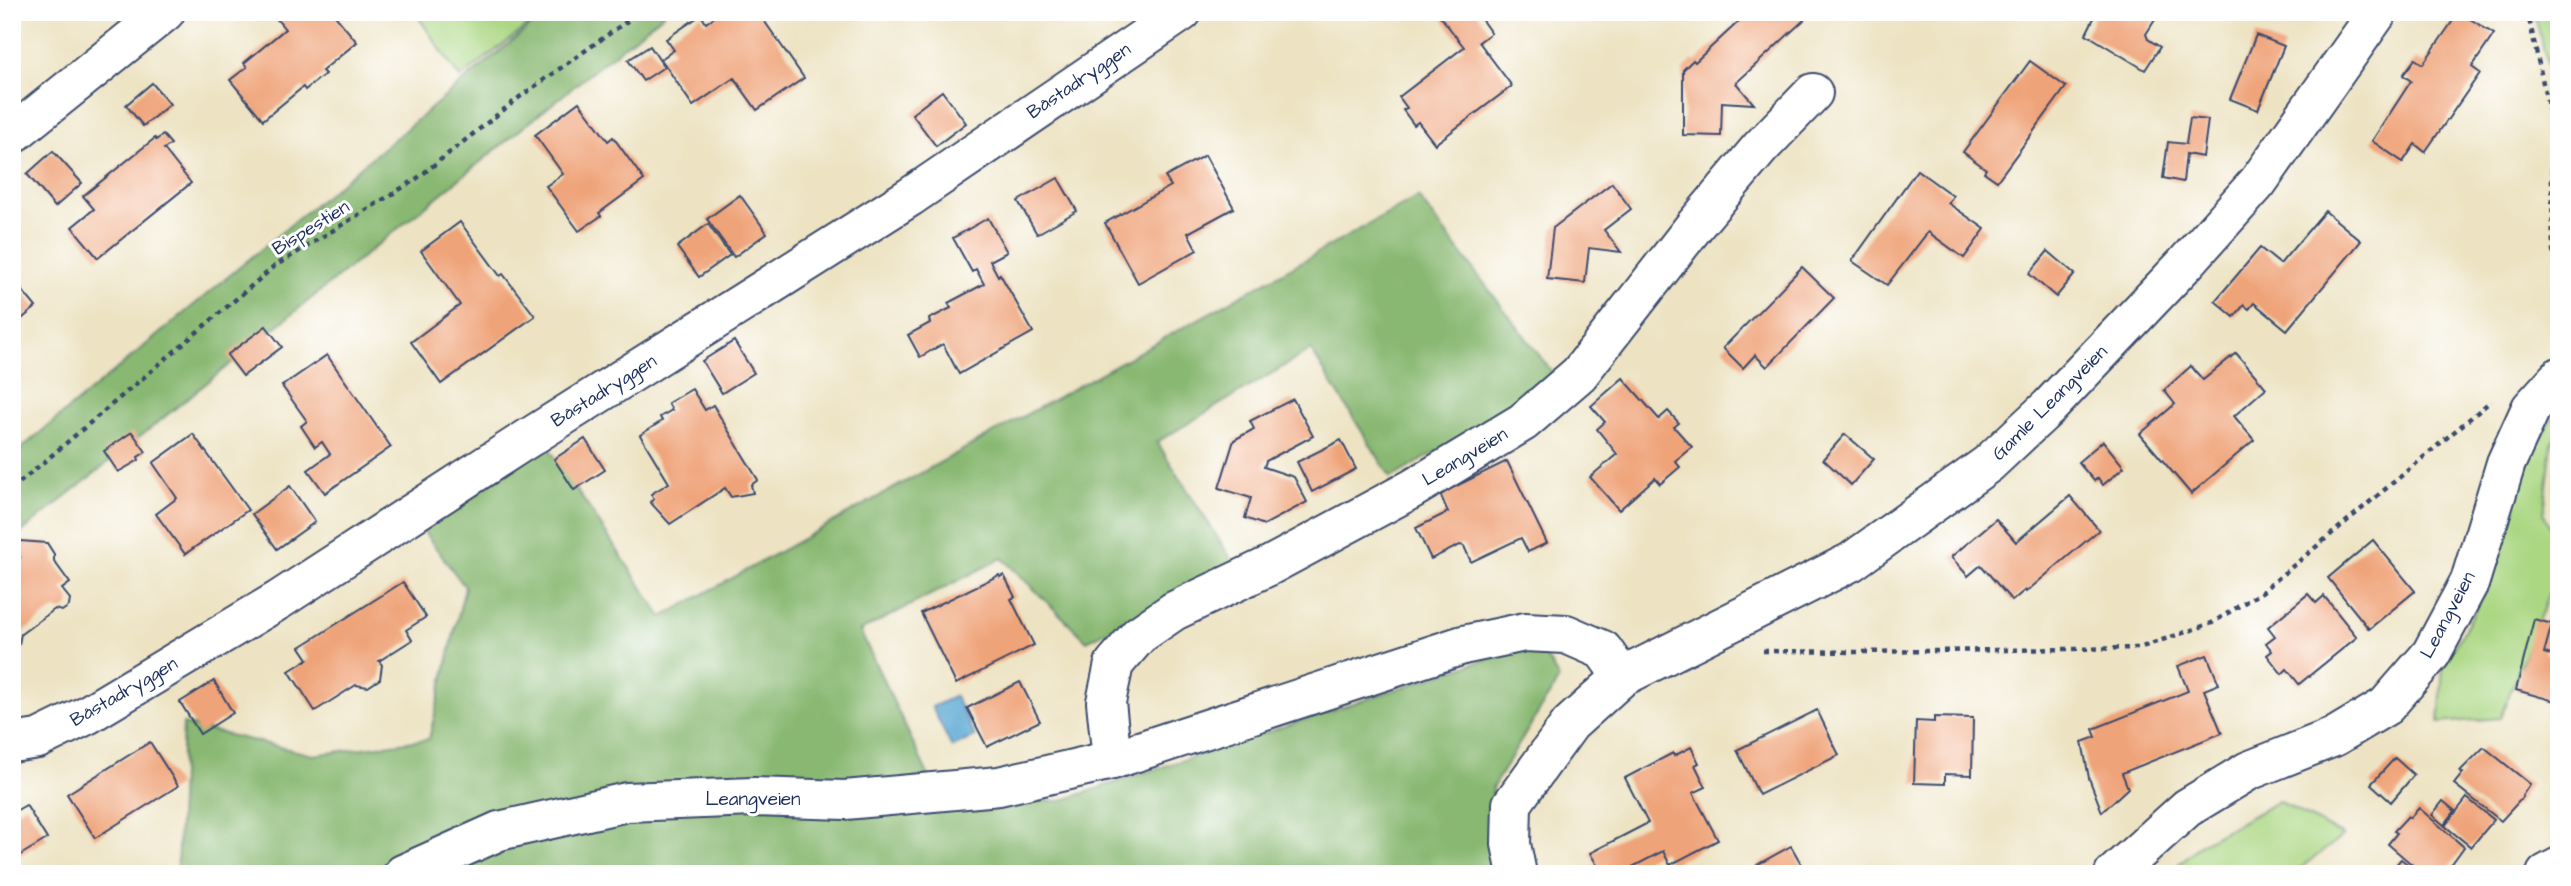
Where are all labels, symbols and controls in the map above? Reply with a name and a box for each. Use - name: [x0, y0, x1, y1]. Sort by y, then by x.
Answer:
- street label: Båstadryggen: [1022, 36, 1137, 127]
- street label: Bispestien: [267, 194, 355, 262]
- street label: Gamle Leangveien: [1986, 339, 2115, 468]
- street label: Båstadryggen: [546, 348, 663, 435]
- street label: Leangveien: [1417, 421, 1513, 494]
- street label: Leangveien: [2414, 567, 2483, 664]
- street label: Båstadryggen: [65, 650, 183, 735]
- street label: Leangveien: [705, 786, 801, 814]

